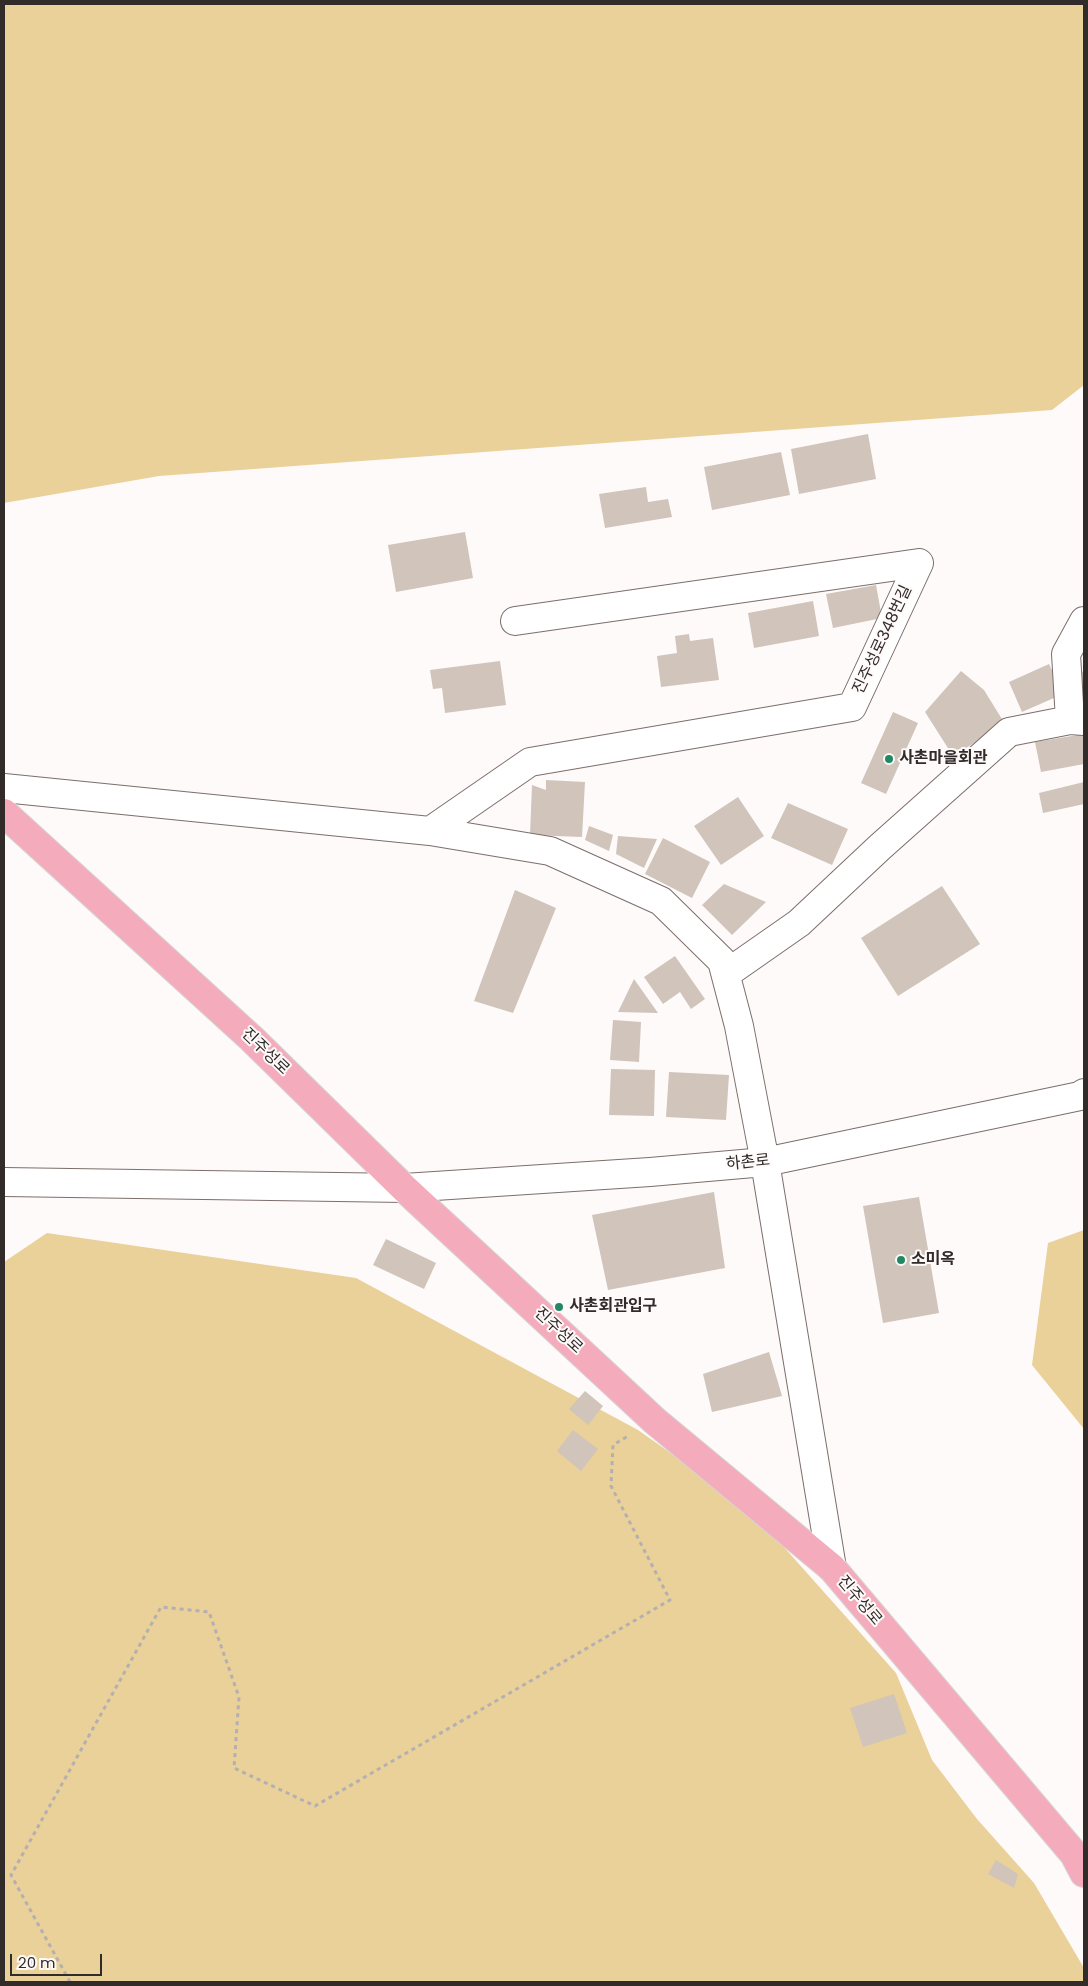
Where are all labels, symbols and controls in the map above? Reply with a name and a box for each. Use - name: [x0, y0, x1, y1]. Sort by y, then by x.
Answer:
- street label: 진주성로348번길: [849, 583, 917, 697]
- place label: 사촌마을회관: [899, 749, 987, 769]
- marker: 사촌마을회관: [883, 753, 895, 765]
- street label: 진주성로: [237, 1025, 293, 1079]
- street label: 하촌로: [725, 1151, 771, 1175]
- place label: 소미옥: [911, 1250, 955, 1270]
- marker: 소미옥: [895, 1254, 907, 1266]
- place label: 사촌회관입구: [569, 1297, 657, 1317]
- marker: 사촌회관입구: [553, 1301, 565, 1313]
- street label: 진주성로: [530, 1304, 586, 1358]
- street label: 진주성로: [833, 1572, 885, 1630]
- scale bar: [12, 1944, 105, 1976]
- text: 20 m: [18, 1952, 56, 1973]

